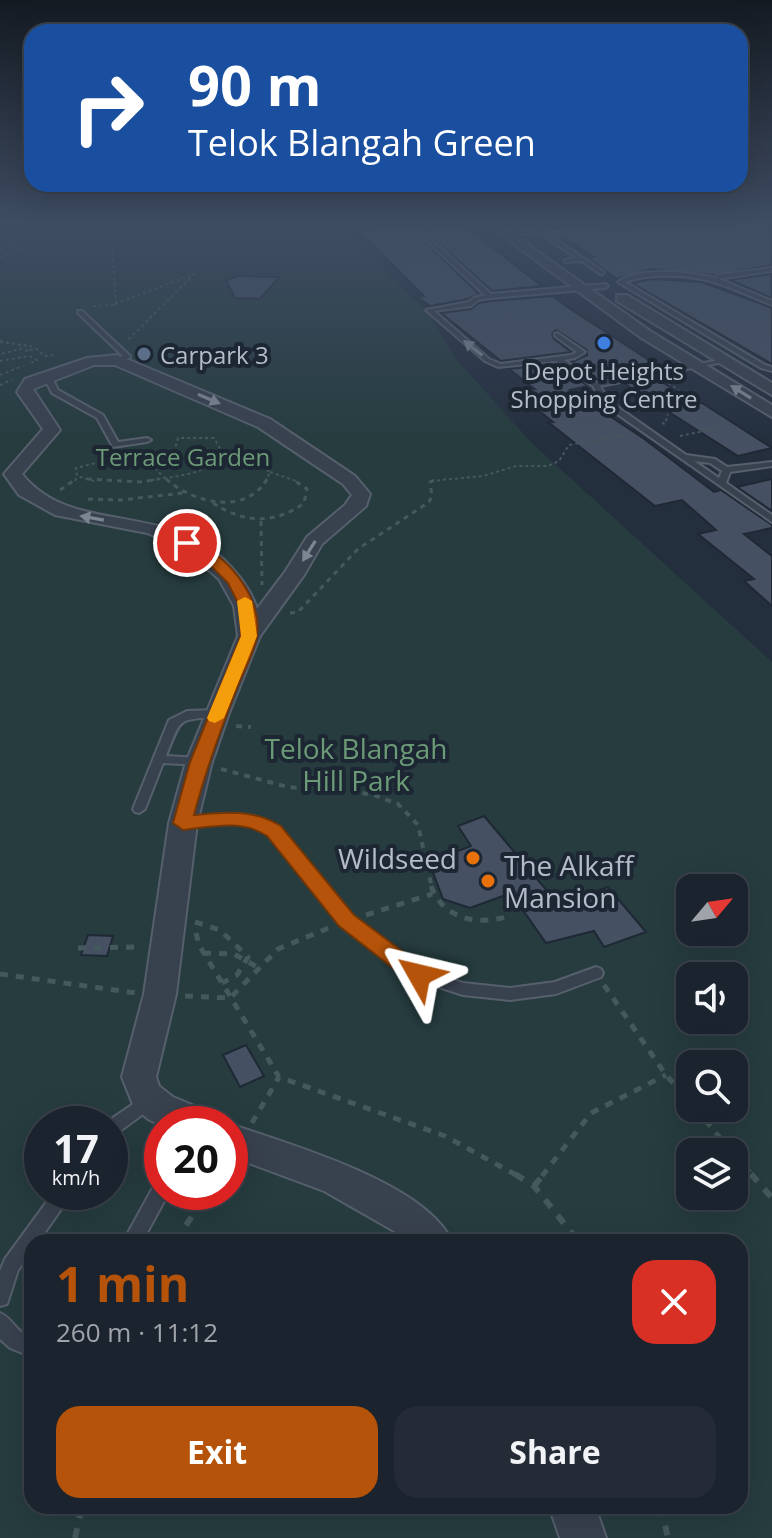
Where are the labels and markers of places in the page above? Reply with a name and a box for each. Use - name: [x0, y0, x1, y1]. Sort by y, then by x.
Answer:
- marker: Depot Heights Shopping Centre: [595, 334, 613, 352]
- place label: Carpark 3: [160, 338, 269, 371]
- marker: Carpark 3: [135, 345, 153, 363]
- place label: Depot Heights Shopping Centre: [511, 354, 697, 415]
- pin: [153, 509, 221, 577]
- place label: Wildseed: [338, 839, 457, 877]
- place label: The Alkaff Mansion: [504, 846, 636, 916]
- marker: Wildseed: [464, 849, 482, 867]
- marker: The Alkaff Mansion: [479, 872, 497, 890]

